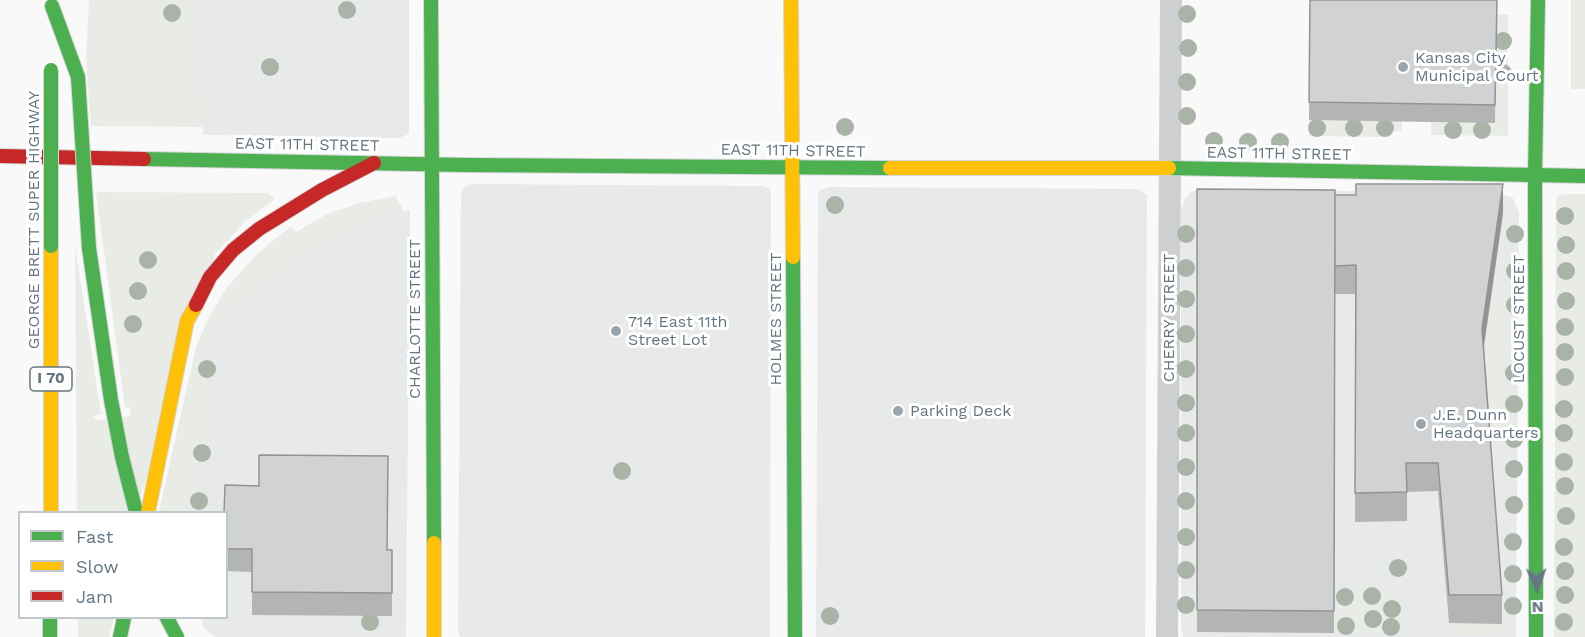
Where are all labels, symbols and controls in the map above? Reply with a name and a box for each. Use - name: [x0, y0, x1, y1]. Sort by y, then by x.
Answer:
- place label: Kansas City Municipal Court: [1415, 48, 1538, 86]
- marker: Kansas City Municipal Court: [1396, 60, 1410, 74]
- street label: GEORGE BRETT SUPER HIGHWAY: [24, 91, 44, 349]
- street label: EAST 11TH STREET: [234, 134, 380, 156]
- street label: EAST 11TH STREET: [720, 140, 866, 162]
- street label: EAST 11TH STREET: [1206, 143, 1352, 165]
- street label: CHARLOTTE STREET: [405, 239, 425, 399]
- street label: HOLMES STREET: [766, 252, 786, 386]
- street label: CHERRY STREET: [1159, 254, 1179, 382]
- street label: LOCUST STREET: [1509, 255, 1529, 383]
- place label: 714 East 11th Street Lot: [628, 312, 727, 350]
- marker: 714 East 11th Street Lot: [609, 324, 623, 338]
- road number: I 70: [30, 367, 72, 391]
- place label: Parking Deck: [910, 401, 1011, 421]
- marker: Parking Deck: [891, 404, 905, 418]
- place label: J.E. Dunn Headquarters: [1433, 405, 1539, 443]
- marker: J.E. Dunn Headquarters: [1414, 417, 1428, 431]
- legend: [18, 511, 228, 619]
- text: Fast: [76, 526, 113, 547]
- text: Slow: [76, 556, 119, 577]
- north arrow: [1507, 559, 1567, 619]
- text: Jam: [76, 586, 113, 607]
- text: N: [1531, 598, 1544, 617]

